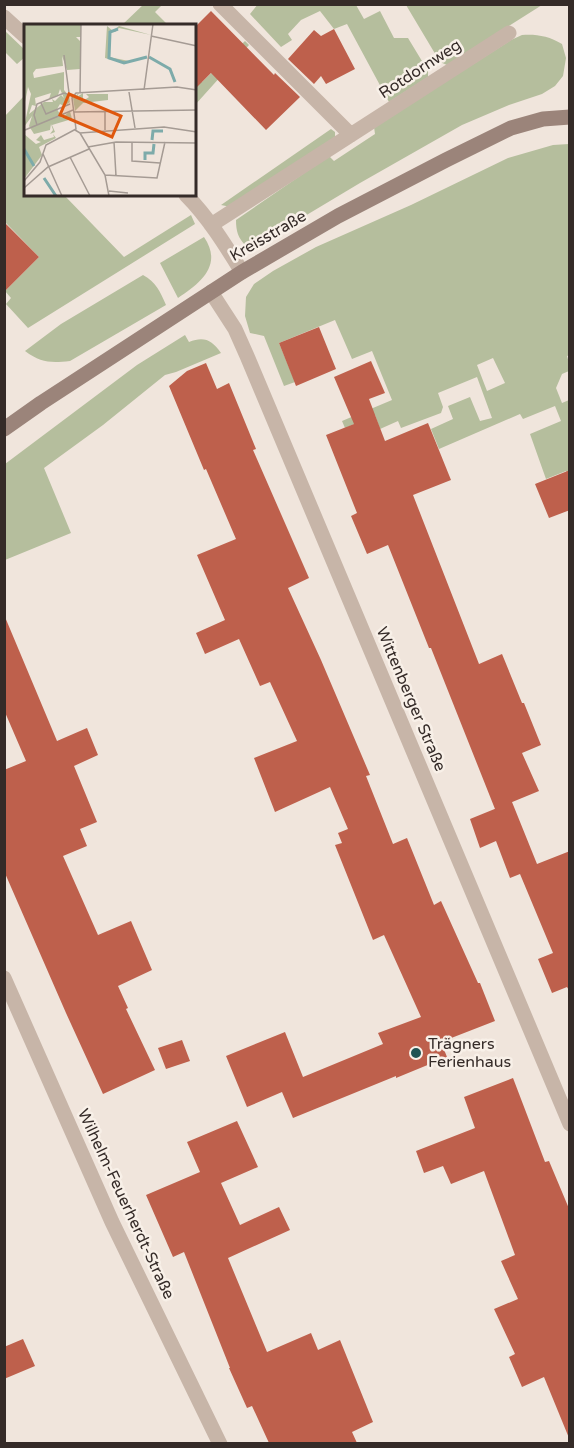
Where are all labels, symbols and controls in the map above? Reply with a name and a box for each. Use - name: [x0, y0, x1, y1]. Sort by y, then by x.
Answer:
- inset map: [24, 24, 196, 196]
- street label: Rotdornweg: [375, 35, 465, 103]
- street label: Kreisstraße: [226, 206, 310, 266]
- street label: Wittenberger Straße: [372, 624, 450, 774]
- place label: Trägners Ferienhaus: [428, 1034, 511, 1072]
- marker: Trägners Ferienhaus: [409, 1046, 423, 1060]
- street label: Wilhelm-Feuerherdt-Straße: [73, 1106, 179, 1302]

